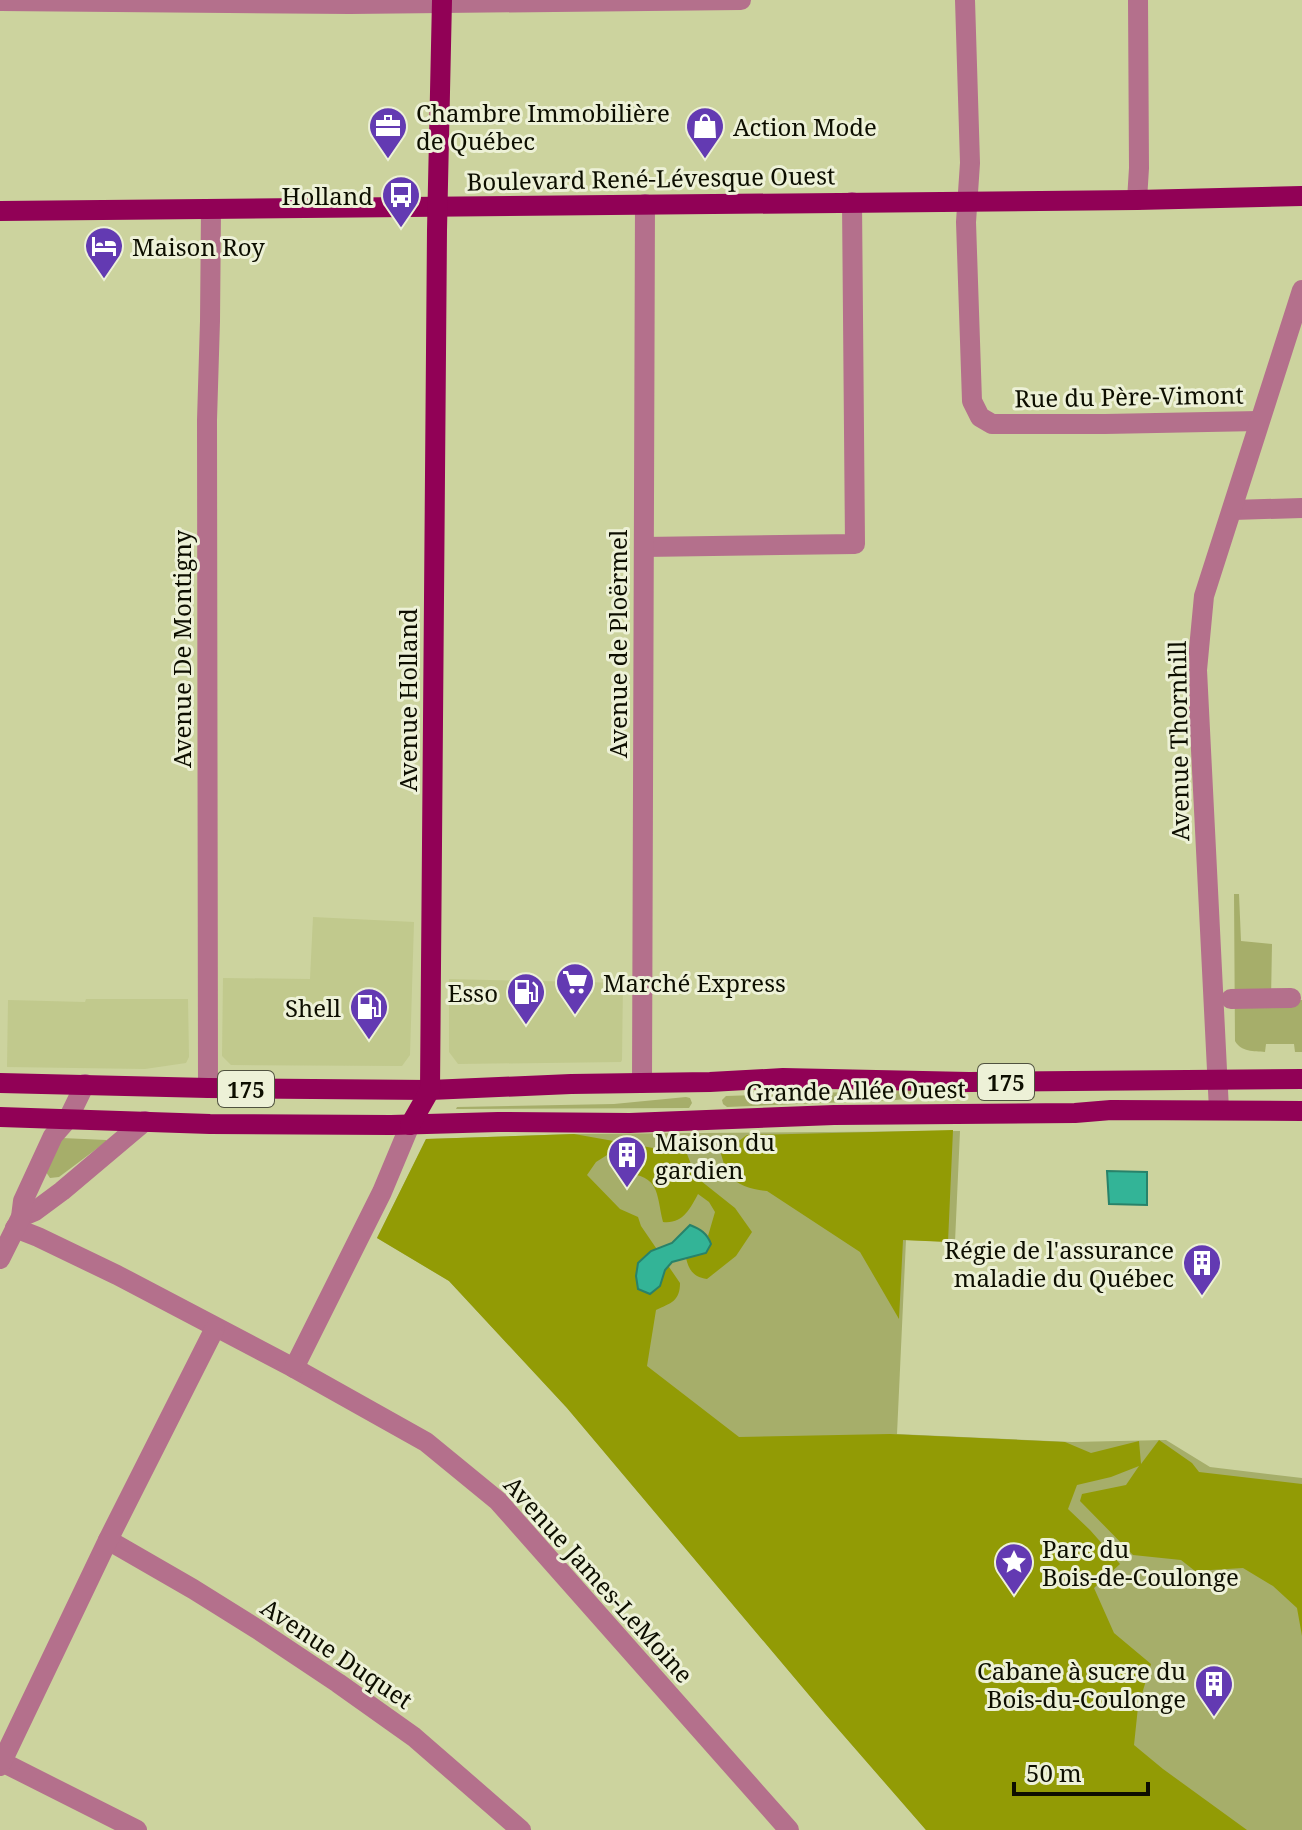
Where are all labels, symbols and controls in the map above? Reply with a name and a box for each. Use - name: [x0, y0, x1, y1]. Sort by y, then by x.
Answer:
- place label: Chambre Immobilière de Québec: [416, 96, 670, 157]
- office icon: Chambre Immobilière de Québec: [367, 105, 409, 160]
- shop icon: Action Mode: [684, 105, 726, 160]
- place label: Action Mode: [733, 110, 877, 143]
- street label: Boulevard René-Lévesque Ouest: [466, 158, 836, 198]
- bus stop icon: Holland: [380, 174, 422, 229]
- place label: Holland: [282, 179, 373, 212]
- hotel icon: Maison Roy: [83, 225, 125, 280]
- place label: Maison Roy: [132, 230, 265, 263]
- street label: Rue du Père-Vimont: [1014, 377, 1244, 415]
- street label: Avenue de Ploërmel: [601, 529, 634, 758]
- street label: Avenue De Montigny: [165, 530, 198, 768]
- street label: Avenue Holland: [391, 608, 424, 792]
- street label: Avenue Thornhill: [1160, 640, 1196, 841]
- supermarket icon: Marché Express: [554, 961, 596, 1016]
- place label: Marché Express: [603, 966, 786, 999]
- fuel station icon: Esso: [505, 971, 547, 1026]
- place label: Esso: [448, 976, 498, 1009]
- fuel station icon: Shell: [348, 986, 390, 1041]
- place label: Shell: [285, 991, 342, 1024]
- road number: 175: [978, 1064, 1034, 1100]
- road number: 175: [218, 1071, 274, 1107]
- street label: Grande Allée Ouest: [746, 1072, 966, 1108]
- place label: Maison du gardien: [655, 1125, 775, 1186]
- building icon: Maison du gardien: [606, 1134, 648, 1189]
- place label: Régie de l'assurance maladie du Québec: [944, 1233, 1174, 1294]
- building icon: Régie de l'assurance maladie du Québec: [1181, 1242, 1223, 1297]
- street label: Avenue James-LeMoine: [497, 1468, 701, 1690]
- place label: Parc du Bois-de-Coulonge: [1042, 1532, 1239, 1593]
- place icon: Parc du Bois-de-Coulonge: [993, 1541, 1035, 1596]
- street label: Avenue Duquet: [255, 1590, 419, 1716]
- place label: Cabane à sucre du Bois-du-Coulonge: [977, 1654, 1186, 1715]
- building icon: Cabane à sucre du Bois-du-Coulonge: [1193, 1663, 1235, 1718]
- scale bar: [1014, 1746, 1148, 1796]
- text: 50 m: [1026, 1756, 1082, 1789]

